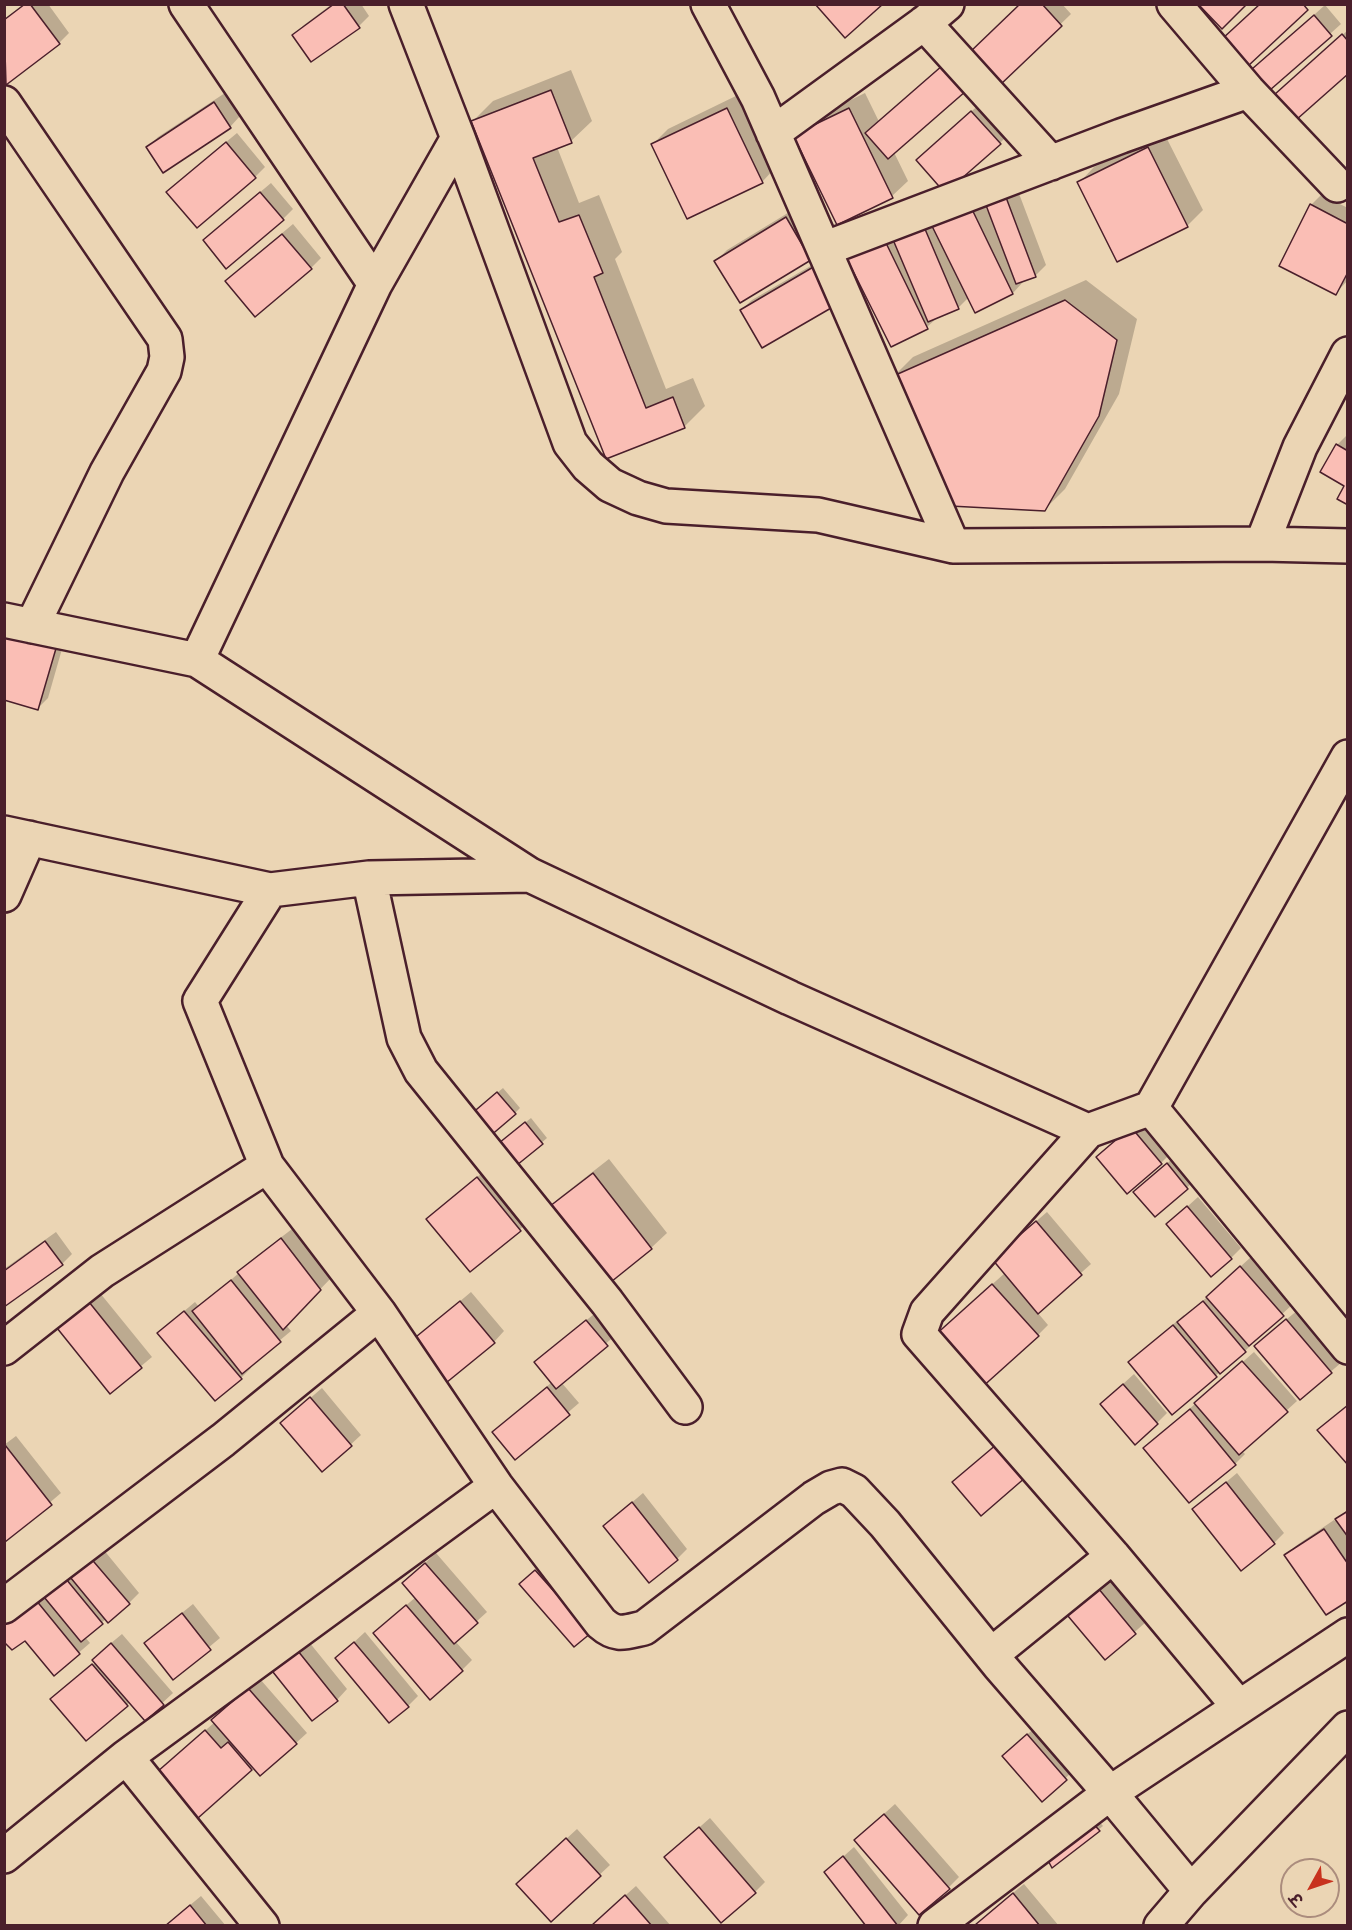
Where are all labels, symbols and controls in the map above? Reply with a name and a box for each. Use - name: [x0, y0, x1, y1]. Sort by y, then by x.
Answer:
- north arrow: [1280, 1858, 1340, 1918]
- text: उ: [1285, 1886, 1310, 1910]

